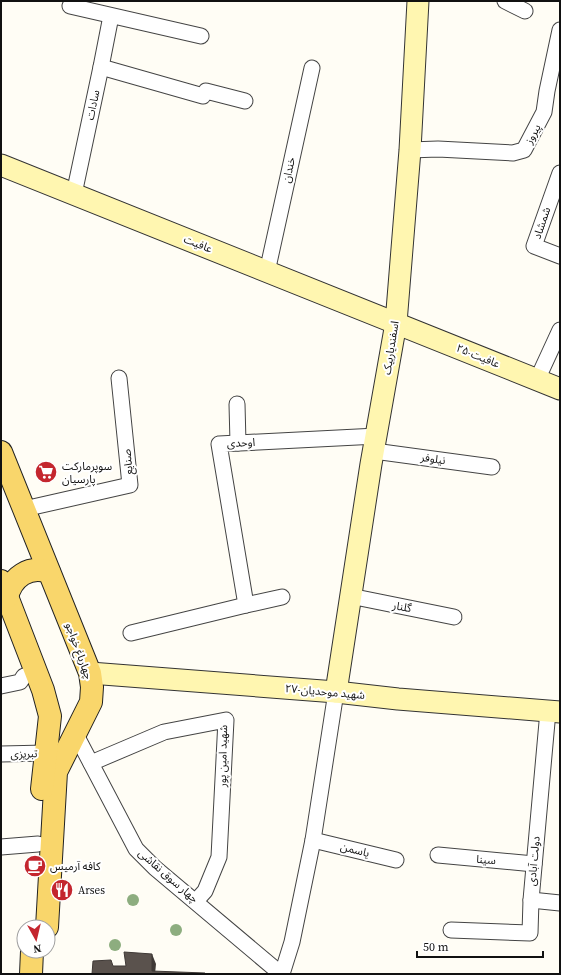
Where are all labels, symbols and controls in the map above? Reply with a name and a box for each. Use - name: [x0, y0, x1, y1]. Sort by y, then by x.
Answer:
- street label: سادات: [82, 88, 104, 122]
- street label: پیروز: [521, 121, 545, 148]
- street label: خندان: [279, 155, 299, 184]
- street label: شمشاد: [530, 205, 555, 241]
- street label: عافیت: [181, 231, 215, 257]
- street label: اسفندیاربیک: [379, 320, 403, 376]
- street label: ۲۵-عافیت: [454, 340, 502, 372]
- street label: اوحدی: [227, 435, 255, 451]
- street label: صنایع: [119, 448, 137, 476]
- street label: نیلوفر: [419, 450, 446, 468]
- supermarket icon: سوپرمارکت پارسیان: [33, 459, 59, 485]
- place label: سوپرمارکت پارسیان: [62, 459, 113, 487]
- street label: گلنار: [390, 598, 413, 616]
- street label: چهارباغ خواجو: [62, 621, 96, 682]
- street label: ۲۷-شهید موحدیان: [284, 681, 366, 703]
- street label: شهید امین پور: [215, 724, 231, 788]
- street label: تبریزی: [10, 746, 38, 762]
- street label: دولت آبادی: [524, 835, 544, 887]
- street label: یاسمن: [339, 839, 371, 861]
- street label: چهار سوق نقاشی: [135, 846, 202, 907]
- street label: سینا: [476, 852, 497, 868]
- cafe icon: کافه آرمیس: [22, 853, 48, 879]
- place label: کافه آرمیس: [50, 859, 101, 874]
- restaurant icon: Arses: [49, 877, 75, 903]
- place label: Arses: [78, 883, 105, 898]
- north arrow: [16, 919, 56, 959]
- scale bar: [417, 933, 543, 959]
- text: 50 m: [423, 939, 449, 955]
- text: N: [32, 940, 42, 956]

